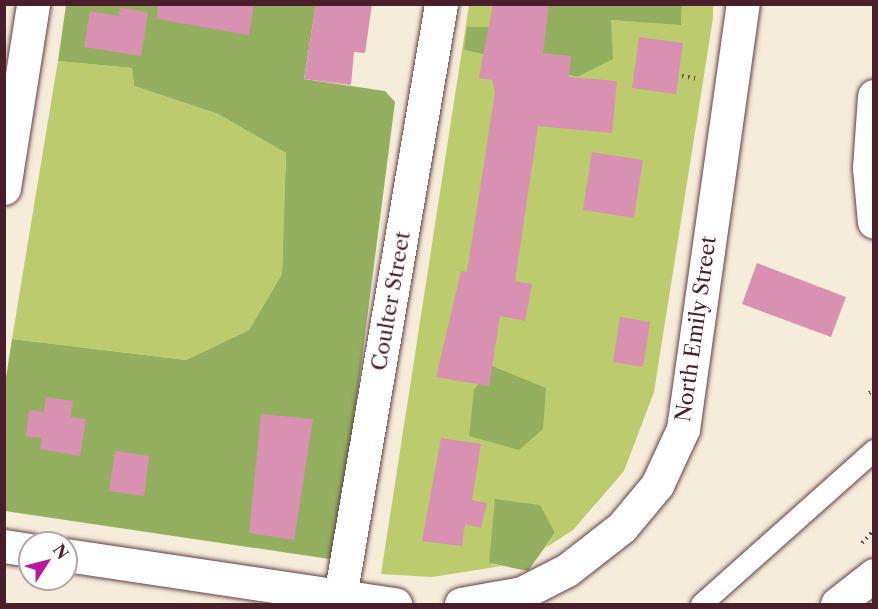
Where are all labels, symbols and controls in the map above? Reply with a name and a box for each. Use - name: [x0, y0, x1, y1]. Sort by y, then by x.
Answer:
- street label: Coulter Street: [366, 229, 416, 373]
- street label: North Emily Street: [670, 234, 722, 424]
- north arrow: [18, 531, 78, 591]
- text: N: [49, 540, 73, 563]

